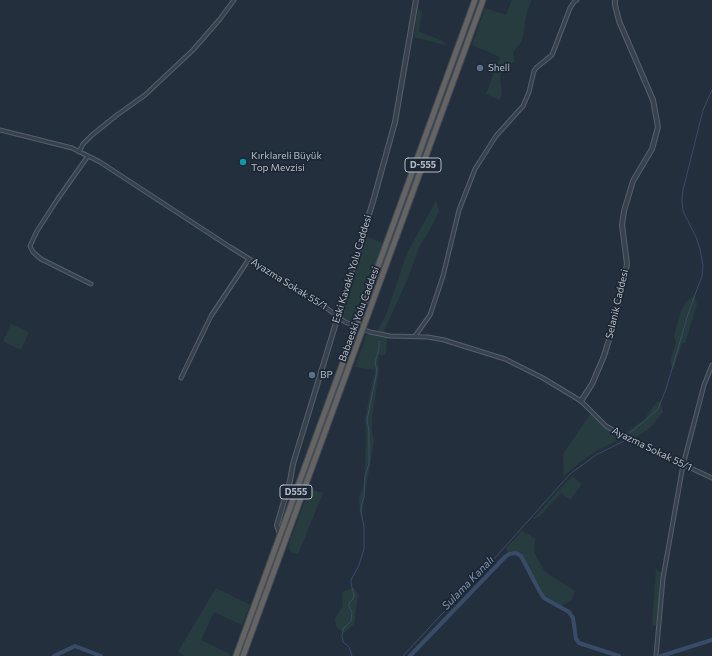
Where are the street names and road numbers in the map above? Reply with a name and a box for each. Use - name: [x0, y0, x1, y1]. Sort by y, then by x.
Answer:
- road number: D-555: [405, 158, 441, 172]
- street label: Eski Kavaklı Yolu Caddesi: [330, 213, 374, 325]
- street label: Ayazma Sokak 55/1: [249, 256, 329, 312]
- street label: Babaeski Yolu Caddesi: [336, 265, 382, 363]
- street label: Selanik Caddesi: [603, 268, 631, 340]
- street label: Ayazma Sokak 55/1: [610, 424, 694, 474]
- road number: D555: [280, 485, 312, 499]

